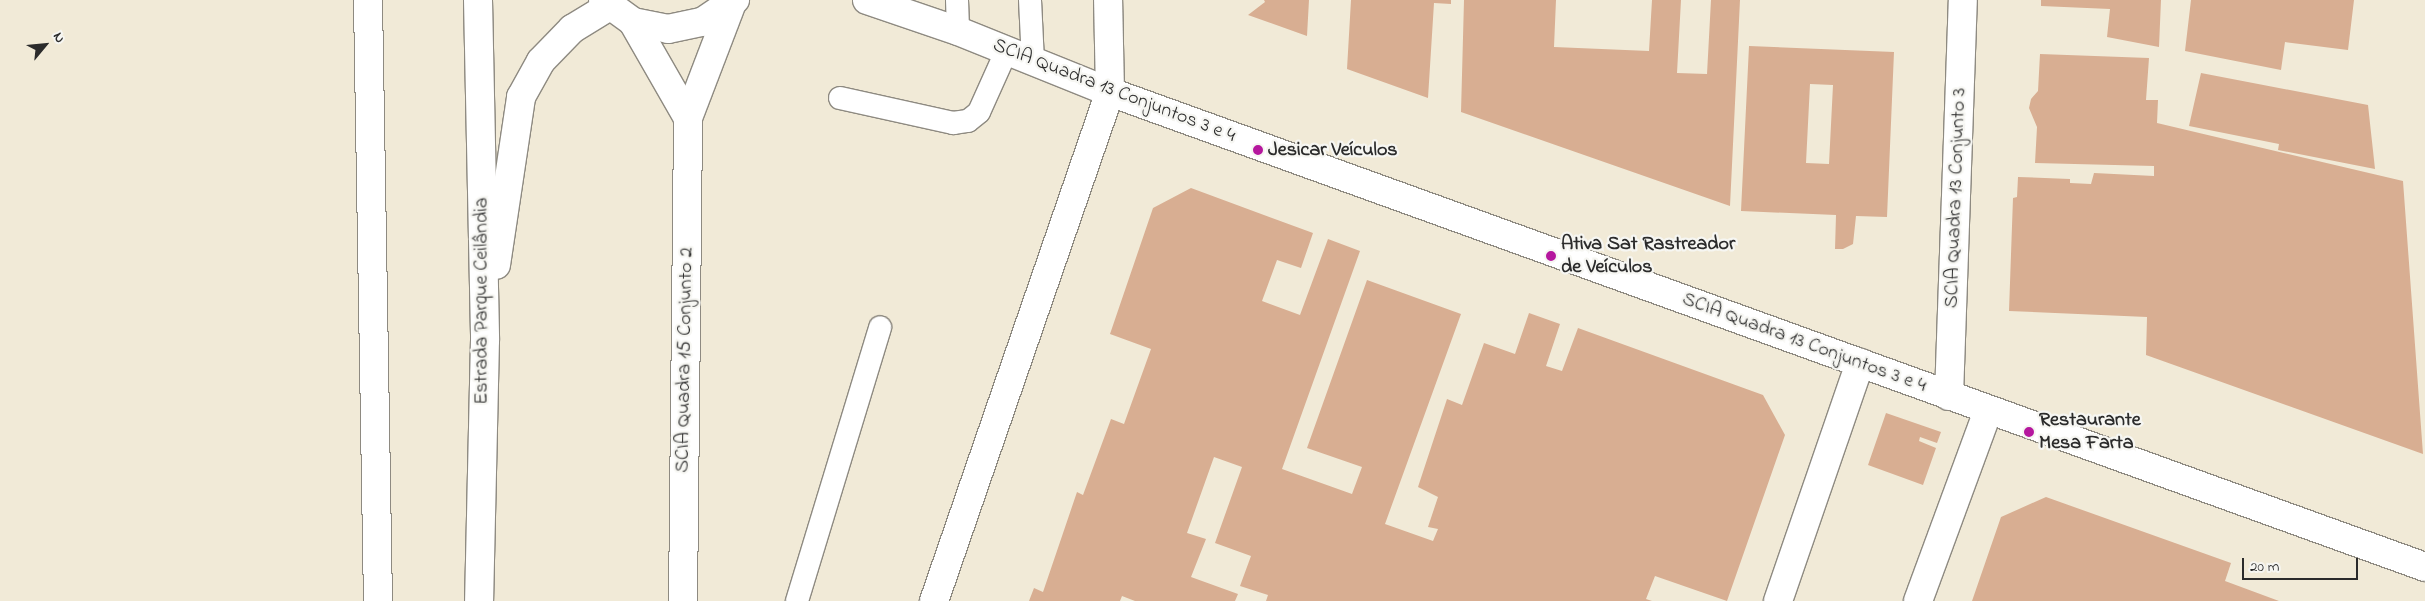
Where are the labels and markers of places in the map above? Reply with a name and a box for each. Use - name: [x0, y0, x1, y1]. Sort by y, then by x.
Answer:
- place label: Jesicar Veículos: [1268, 138, 1398, 162]
- marker: Jesicar Veículos: [1252, 144, 1264, 156]
- place label: Ativa Sat Rastreador de Veículos: [1561, 233, 1735, 280]
- marker: Ativa Sat Rastreador de Veículos: [1545, 250, 1557, 262]
- place label: Restaurante Mesa Farta: [2039, 409, 2141, 456]
- marker: Restaurante Mesa Farta: [2023, 426, 2035, 438]

